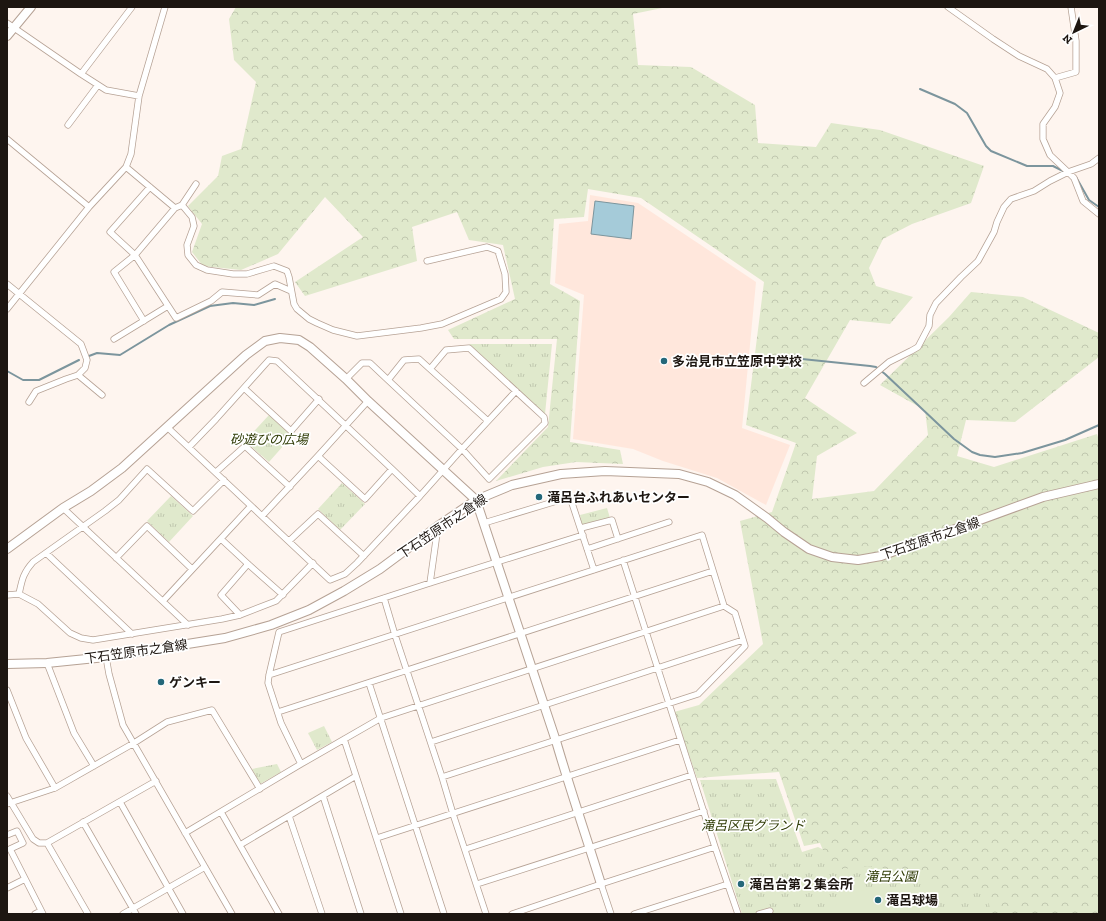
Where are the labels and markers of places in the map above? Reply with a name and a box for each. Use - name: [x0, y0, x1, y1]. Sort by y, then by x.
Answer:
- place label: 多治見市立笠原中学校: [672, 354, 802, 369]
- marker: 多治見市立笠原中学校: [659, 356, 669, 366]
- place label: 滝呂台ふれあいセンター: [547, 490, 690, 505]
- marker: 滝呂台ふれあいセンター: [534, 492, 544, 502]
- place label: ゲンキー: [169, 675, 221, 690]
- marker: ゲンキー: [156, 677, 166, 687]
- place label: 滝呂台第２集会所: [749, 877, 853, 892]
- marker: 滝呂台第２集会所: [736, 879, 746, 889]
- place label: 滝呂球場: [886, 893, 938, 908]
- marker: 滝呂球場: [873, 895, 883, 905]

